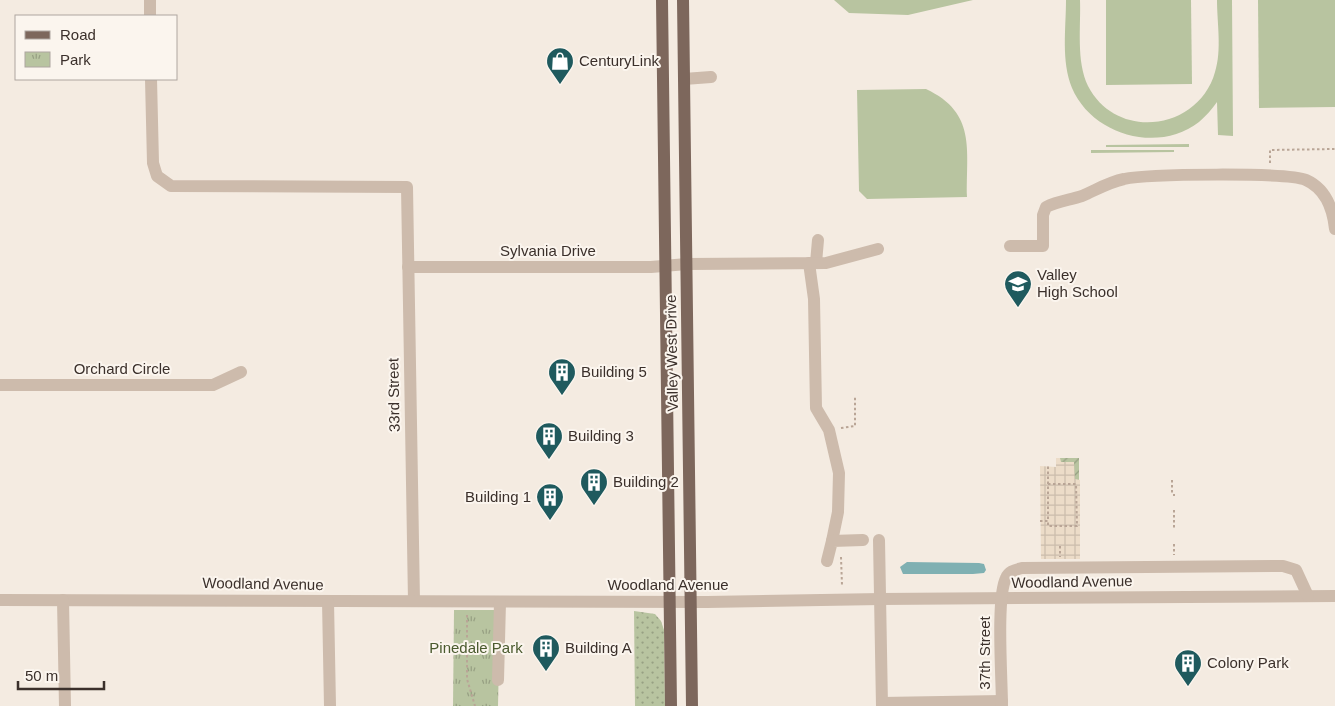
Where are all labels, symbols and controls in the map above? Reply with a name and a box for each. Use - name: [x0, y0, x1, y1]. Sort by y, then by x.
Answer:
- legend: [15, 15, 178, 80]
- text: Road: [60, 26, 96, 43]
- shop icon: CenturyLink: [545, 46, 575, 85]
- text: Park: [60, 51, 91, 68]
- place label: CenturyLink: [579, 52, 660, 69]
- street label: Sylvania Drive: [500, 242, 596, 259]
- place label: Valley High School: [1037, 266, 1118, 300]
- school or university icon: Valley High School: [1003, 269, 1033, 308]
- street label: Valley West Drive: [662, 294, 681, 412]
- street label: 33rd Street: [384, 357, 403, 432]
- building icon: Building 5: [547, 357, 577, 396]
- street label: Orchard Circle: [74, 360, 170, 377]
- place label: Building 5: [581, 363, 647, 380]
- building icon: Building 3: [534, 421, 564, 460]
- place label: Building 3: [568, 427, 634, 444]
- building icon: Building 2: [579, 467, 609, 506]
- place label: Building 2: [613, 473, 679, 490]
- building icon: Building 1: [535, 482, 565, 521]
- place label: Building 1: [465, 488, 531, 505]
- street label: Woodland Avenue: [1011, 572, 1133, 591]
- street label: Woodland Avenue: [202, 574, 324, 593]
- street label: Woodland Avenue: [607, 576, 729, 593]
- street label: 37th Street: [976, 615, 993, 690]
- building icon: Building A: [531, 633, 561, 672]
- park label: Pinedale Park: [429, 639, 523, 656]
- place label: Building A: [565, 639, 632, 656]
- building icon: Colony Park: [1173, 648, 1203, 687]
- place label: Colony Park: [1207, 654, 1289, 671]
- scale bar: [18, 658, 104, 690]
- text: 50 m: [25, 667, 58, 684]

